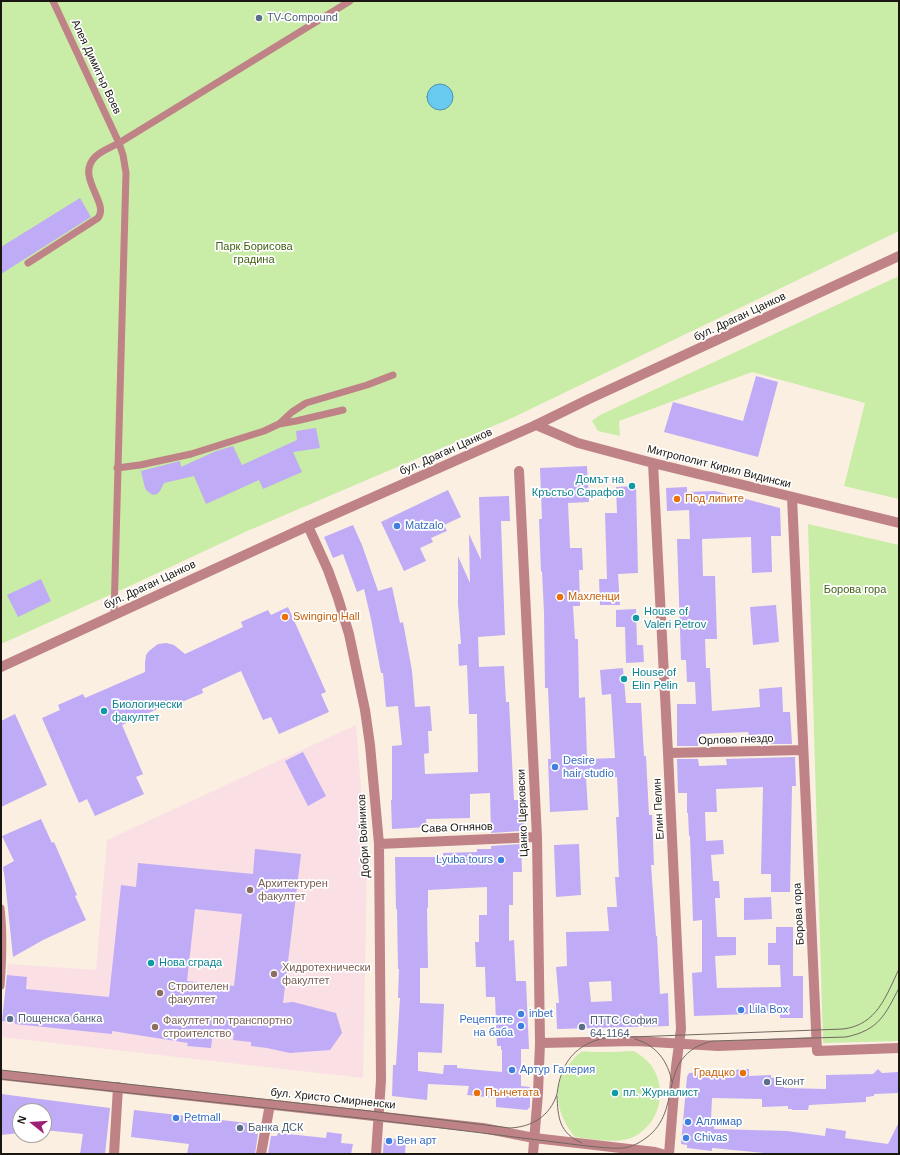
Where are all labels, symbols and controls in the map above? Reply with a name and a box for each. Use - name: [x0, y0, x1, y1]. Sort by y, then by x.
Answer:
- place label: TV-Compound: [267, 11, 338, 25]
- marker: TV-Compound: [254, 13, 264, 23]
- street label: Алея Димитър Воев: [68, 18, 124, 116]
- park label: Парк Борисова градина: [215, 240, 293, 266]
- street label: бул. Драган Цанков: [692, 290, 788, 344]
- street label: бул. Драган Цанков: [398, 426, 494, 478]
- street label: Митрополит Кирил Видински: [646, 443, 792, 491]
- place label: Домът на Кръстьо Сарафов: [532, 473, 624, 499]
- marker: Домът на Кръстьо Сарафов: [627, 481, 637, 491]
- place label: Под липите: [685, 492, 744, 506]
- marker: Под липите: [672, 494, 682, 504]
- place label: Matzalo: [405, 519, 444, 533]
- marker: Matzalo: [392, 521, 402, 531]
- street label: бул. Драган Цанков: [102, 558, 198, 612]
- park label: Борова гора: [824, 583, 886, 597]
- place label: Махленци: [568, 590, 620, 604]
- marker: Махленци: [555, 592, 565, 602]
- place label: House of Valeri Petrov: [644, 605, 706, 631]
- place label: Swinging Hall: [293, 610, 360, 624]
- marker: Swinging Hall: [280, 612, 290, 622]
- marker: House of Valeri Petrov: [631, 613, 641, 623]
- place label: House of Elin Pelin: [632, 666, 678, 692]
- marker: House of Elin Pelin: [619, 674, 629, 684]
- place label: Биологически факултет: [112, 698, 182, 724]
- marker: Биологически факултет: [99, 706, 109, 716]
- street label: Орлово гнездо: [698, 732, 774, 748]
- place label: Desire hair studio: [563, 754, 614, 780]
- marker: Desire hair studio: [550, 762, 560, 772]
- street label: Цанко Церковски: [515, 769, 531, 857]
- street label: Елин Пелин: [651, 778, 667, 840]
- street label: Добри Войников: [355, 794, 373, 878]
- street label: Сава Огнянов: [421, 820, 493, 836]
- place label: Lyuba tours: [436, 853, 493, 867]
- marker: Lyuba tours: [496, 855, 506, 865]
- place label: Архитектурен факултет: [258, 877, 328, 903]
- street label: Борова гора: [791, 882, 807, 946]
- marker: Архитектурен факултет: [245, 885, 255, 895]
- place label: Нова сграда: [159, 956, 222, 970]
- marker: Нова сграда: [146, 958, 156, 968]
- place label: Хидротехнически факултет: [282, 961, 371, 987]
- marker: Хидротехнически факултет: [269, 969, 279, 979]
- place label: Строителен факултет: [168, 980, 229, 1006]
- marker: Строителен факултет: [155, 988, 165, 998]
- place label: Lila Box: [749, 1003, 788, 1017]
- marker: Lila Box: [736, 1005, 746, 1015]
- place label: inbet: [529, 1007, 553, 1021]
- marker: inbet: [516, 1009, 526, 1019]
- place label: Пощенска банка: [18, 1012, 102, 1026]
- place label: Рецептите на баба: [460, 1013, 513, 1039]
- marker: Пощенска банка: [5, 1014, 15, 1024]
- place label: Факултет по транспортно строителство: [163, 1014, 292, 1040]
- place label: ПТТС София 64-1164: [590, 1014, 658, 1040]
- marker: Рецептите на баба: [516, 1021, 526, 1031]
- marker: Факултет по транспортно строителство: [150, 1022, 160, 1032]
- marker: ПТТС София 64-1164: [577, 1022, 587, 1032]
- place label: Артур Галерия: [520, 1063, 595, 1077]
- marker: Артур Галерия: [507, 1065, 517, 1075]
- place label: Градцко: [694, 1066, 735, 1080]
- marker: Градцко: [738, 1068, 748, 1078]
- place label: Еконт: [775, 1075, 805, 1089]
- marker: Еконт: [762, 1077, 772, 1087]
- street label: бул. Христо Смирненски: [270, 1086, 396, 1112]
- place label: Пънчетата: [485, 1086, 539, 1100]
- place label: пл. Журналист: [623, 1086, 698, 1100]
- marker: Пънчетата: [472, 1088, 482, 1098]
- marker: пл. Журналист: [610, 1088, 620, 1098]
- north arrow: [12, 1103, 52, 1143]
- place label: Petmall: [184, 1111, 221, 1125]
- marker: Petmall: [171, 1113, 181, 1123]
- text: N: [15, 1114, 28, 1125]
- place label: Аллимар: [696, 1115, 742, 1129]
- marker: Аллимар: [683, 1117, 693, 1127]
- place label: Банка ДСК: [248, 1121, 303, 1135]
- marker: Банка ДСК: [235, 1123, 245, 1133]
- place label: Chivas: [694, 1131, 728, 1145]
- marker: Chivas: [681, 1133, 691, 1143]
- place label: Вен арт: [397, 1134, 437, 1148]
- marker: Вен арт: [384, 1136, 394, 1146]

